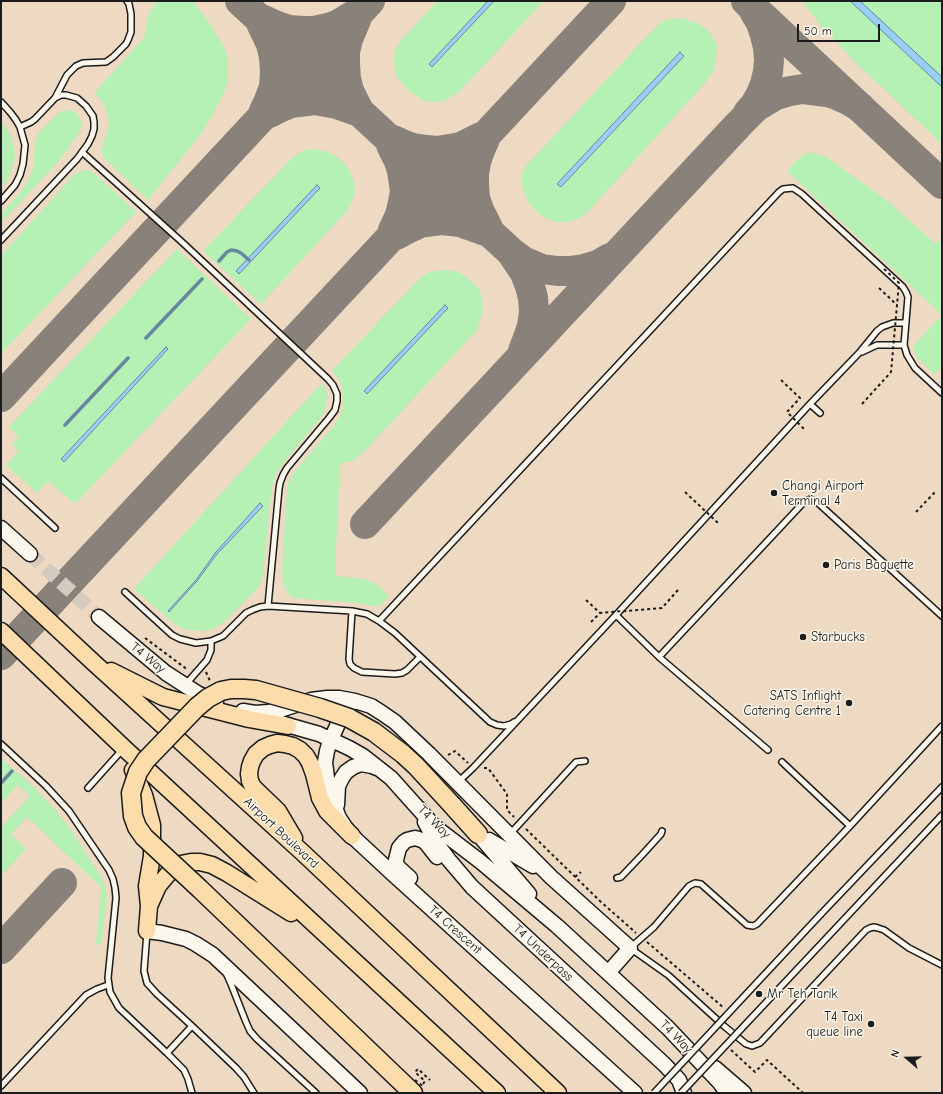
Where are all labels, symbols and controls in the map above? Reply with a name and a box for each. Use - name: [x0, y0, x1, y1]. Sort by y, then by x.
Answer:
- scale bar: [799, 16, 882, 42]
- text: 50 m: [804, 24, 832, 38]
- place label: Changi Airport Terminal 4: [782, 478, 863, 509]
- marker: Changi Airport Terminal 4: [769, 488, 779, 498]
- place label: Paris Baguette: [834, 557, 914, 573]
- marker: Paris Baguette: [821, 560, 831, 570]
- place label: Starbucks: [811, 629, 865, 645]
- marker: Starbucks: [798, 632, 808, 642]
- street label: T4 Way: [127, 639, 169, 677]
- place label: SATS Inflight Catering Centre 1: [744, 688, 841, 719]
- marker: SATS Inflight Catering Centre 1: [844, 698, 854, 708]
- street label: Airport Boulevard: [240, 794, 322, 872]
- street label: T4 Way: [414, 802, 454, 842]
- street label: T4 Crescent: [425, 902, 485, 958]
- street label: T4 Underpass: [510, 921, 576, 985]
- place label: Mr Teh Tarik: [767, 986, 838, 1002]
- marker: Mr Teh Tarik: [754, 989, 764, 999]
- place label: T4 Taxi queue line: [806, 1009, 863, 1040]
- street label: T4 Way: [656, 1017, 696, 1057]
- marker: T4 Taxi queue line: [866, 1019, 876, 1029]
- north arrow: [887, 1038, 927, 1078]
- text: N: [888, 1048, 903, 1059]

